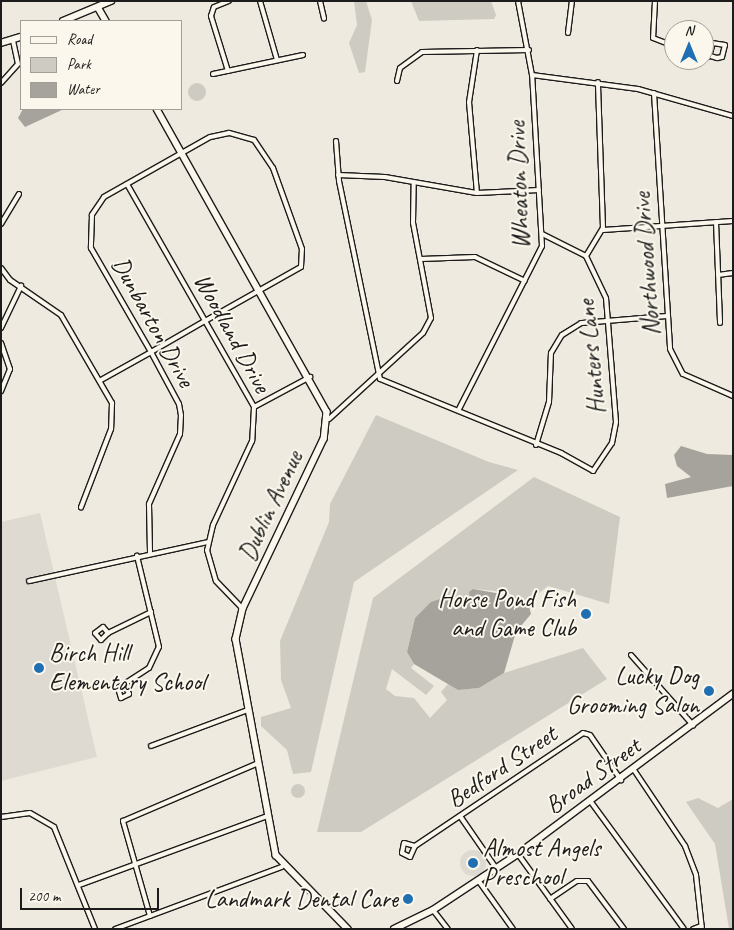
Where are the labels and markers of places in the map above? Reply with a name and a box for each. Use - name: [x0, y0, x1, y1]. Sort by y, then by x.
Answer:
- place label: Horse Pond Fish and Game Club: [438, 585, 576, 644]
- marker: Horse Pond Fish and Game Club: [580, 608, 592, 620]
- place label: Birch Hill Elementary School: [49, 639, 205, 698]
- marker: Birch Hill Elementary School: [33, 662, 45, 674]
- place label: Lucky Dog Grooming Salon: [567, 662, 699, 721]
- marker: Lucky Dog Grooming Salon: [703, 685, 715, 697]
- place label: Almost Angels Preschool: [483, 834, 600, 893]
- marker: Almost Angels Preschool: [467, 857, 479, 869]
- place label: Landmark Dental Care: [205, 884, 398, 914]
- marker: Landmark Dental Care: [402, 893, 414, 905]

